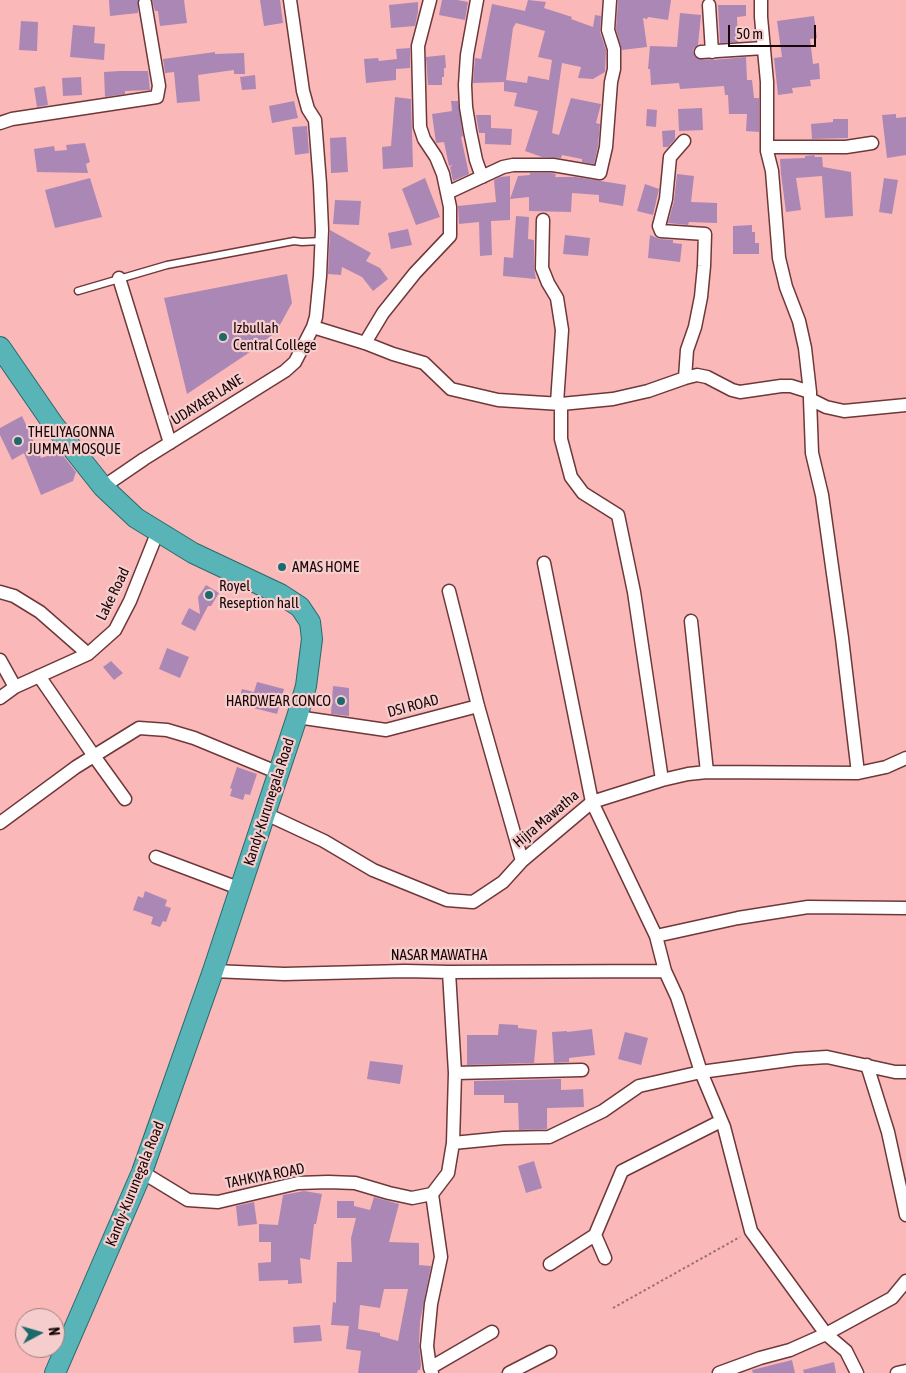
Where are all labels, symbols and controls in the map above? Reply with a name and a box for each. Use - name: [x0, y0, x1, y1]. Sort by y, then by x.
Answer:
- scale bar: [731, 15, 818, 47]
- text: 50 m: [736, 25, 763, 42]
- place label: Izbullah Central College: [233, 319, 317, 354]
- marker: Izbullah Central College: [217, 331, 229, 343]
- street label: UDAYAER LANE: [168, 371, 246, 429]
- place label: THELIYAGONNA JUMMA MOSQUE: [28, 423, 120, 458]
- marker: THELIYAGONNA JUMMA MOSQUE: [12, 435, 24, 447]
- place label: AMAS HOME: [292, 558, 359, 576]
- marker: AMAS HOME: [276, 561, 288, 573]
- street label: Lake Road: [93, 565, 133, 623]
- place label: Royel Reseption hall: [219, 577, 299, 612]
- marker: Royel Reseption hall: [203, 589, 215, 601]
- street label: DSI ROAD: [385, 691, 441, 721]
- place label: HARDWEAR CONCO: [226, 692, 331, 710]
- marker: HARDWEAR CONCO: [335, 695, 347, 707]
- street label: Kandy-Kurunegala Road: [240, 736, 298, 868]
- street label: Hijra Mawatha: [510, 786, 582, 852]
- street label: NASAR MAWATHA: [391, 946, 487, 964]
- street label: Kandy-Kurunegala Road: [102, 1119, 168, 1249]
- street label: TAHKIYA ROAD: [224, 1159, 306, 1193]
- north arrow: [15, 1308, 65, 1358]
- text: N: [46, 1327, 62, 1336]

